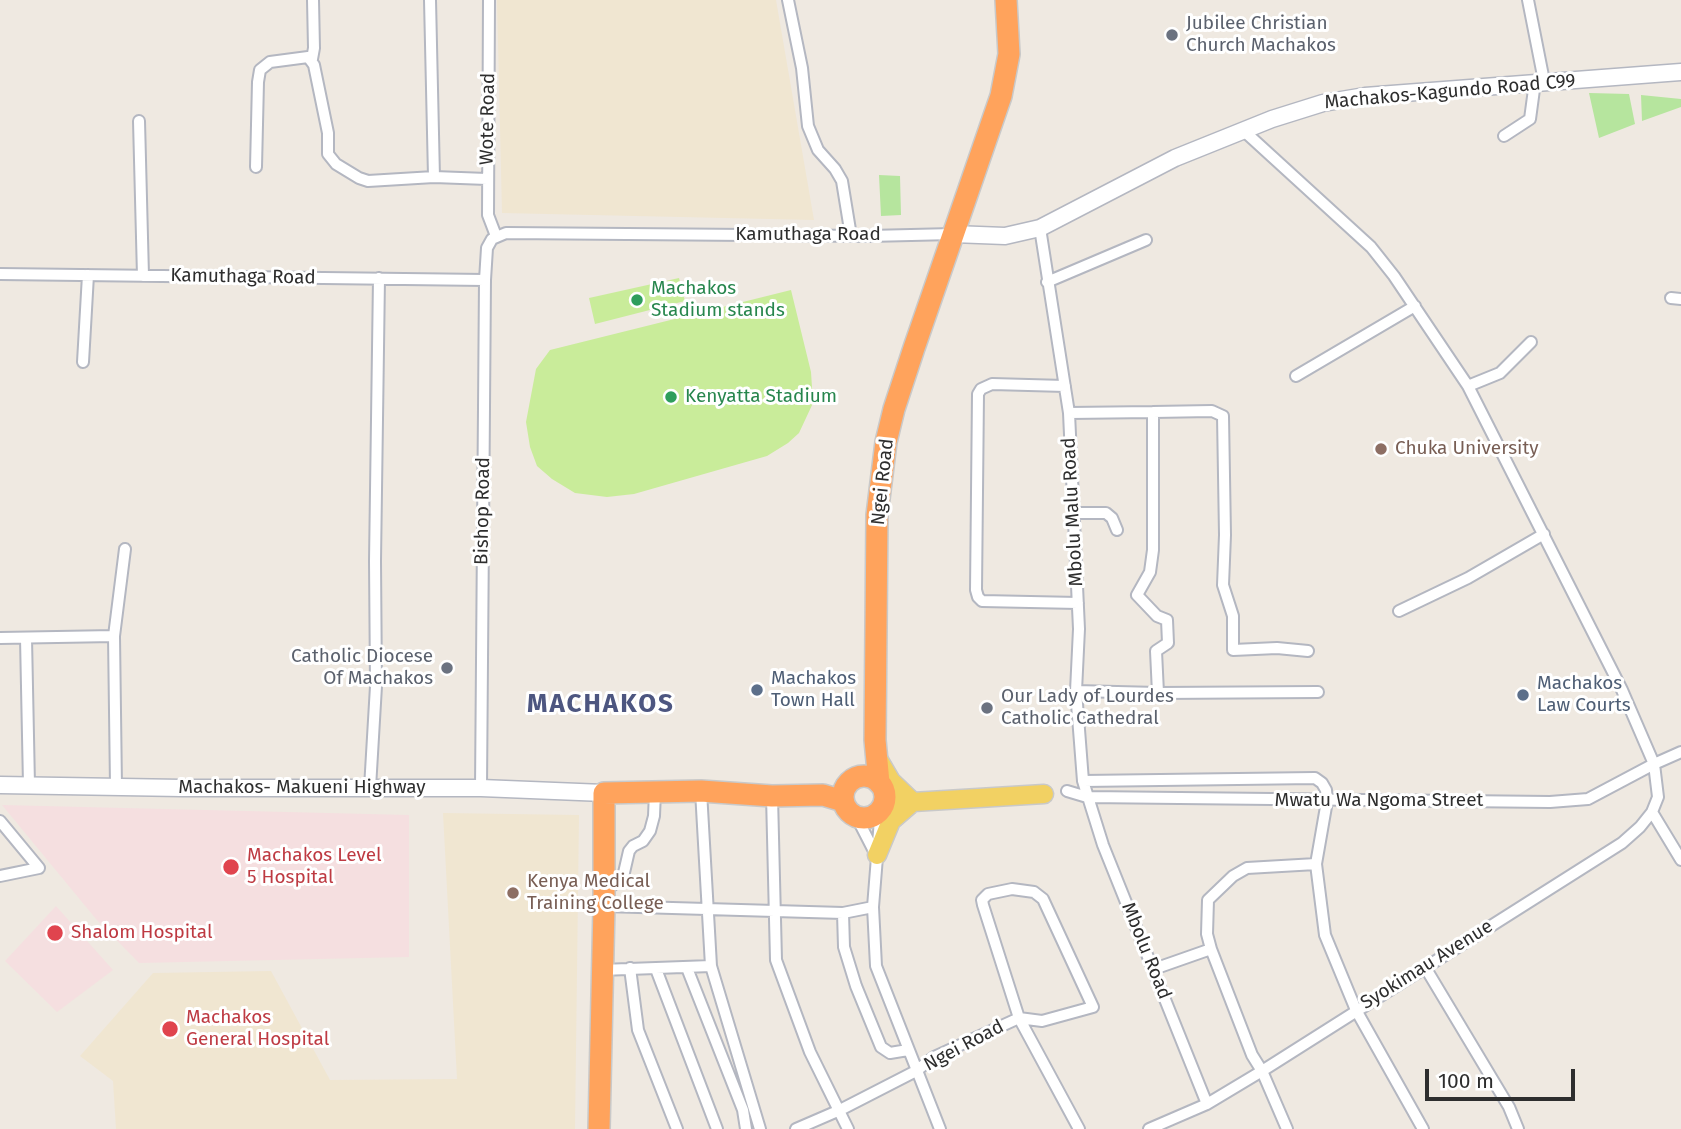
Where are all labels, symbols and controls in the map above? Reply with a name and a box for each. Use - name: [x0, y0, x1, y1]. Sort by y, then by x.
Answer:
- place label: Jubilee Christian Church Machakos: [1186, 13, 1336, 57]
- marker: Jubilee Christian Church Machakos: [1164, 27, 1180, 43]
- street label: Machakos-Kagundo Road C99: [1323, 70, 1577, 114]
- street label: Wote Road: [476, 73, 500, 165]
- street label: Kamuthaga Road: [735, 224, 881, 246]
- street label: Kamuthaga Road: [170, 264, 316, 290]
- place label: Machakos Stadium stands: [651, 278, 785, 322]
- marker: Machakos Stadium stands: [629, 292, 645, 308]
- place label: Kenyatta Stadium: [685, 386, 837, 408]
- marker: Kenyatta Stadium: [663, 389, 679, 405]
- street label: Ngei Road: [867, 437, 899, 527]
- street label: Mbolu Malu Road: [1058, 437, 1088, 587]
- place label: Chuka University: [1395, 438, 1539, 460]
- marker: Chuka University: [1373, 441, 1389, 457]
- street label: Bishop Road: [471, 457, 495, 565]
- place label: Catholic Diocese Of Machakos: [291, 646, 433, 690]
- marker: Catholic Diocese Of Machakos: [439, 660, 455, 676]
- place label: Machakos Town Hall: [771, 668, 856, 712]
- place label: Machakos Law Courts: [1537, 673, 1631, 717]
- marker: Machakos Town Hall: [749, 682, 765, 698]
- place label: Our Lady of Lourdes Catholic Cathedral: [1001, 686, 1174, 730]
- marker: Machakos Law Courts: [1515, 687, 1531, 703]
- district label: MACHAKOS: [528, 689, 674, 721]
- marker: Our Lady of Lourdes Catholic Cathedral: [979, 700, 995, 716]
- street label: Machakos- Makueni Highway: [178, 777, 426, 799]
- street label: Mwatu Wa Ngoma Street: [1275, 790, 1483, 812]
- place label: Machakos Level 5 Hospital: [247, 845, 382, 889]
- marker: Machakos Level 5 Hospital: [221, 857, 241, 877]
- place label: Kenya Medical Training College: [527, 871, 664, 915]
- marker: Kenya Medical Training College: [505, 885, 521, 901]
- street label: Mbolu Road: [1116, 899, 1176, 1003]
- street label: Syokimau Avenue: [1357, 915, 1497, 1015]
- place label: Shalom Hospital: [71, 922, 212, 944]
- marker: Shalom Hospital: [45, 923, 65, 943]
- place label: Machakos General Hospital: [186, 1007, 329, 1051]
- street label: Ngei Road: [920, 1015, 1008, 1077]
- marker: Machakos General Hospital: [160, 1019, 180, 1039]
- scale bar: [1429, 1056, 1580, 1100]
- text: 100 m: [1438, 1068, 1494, 1094]

